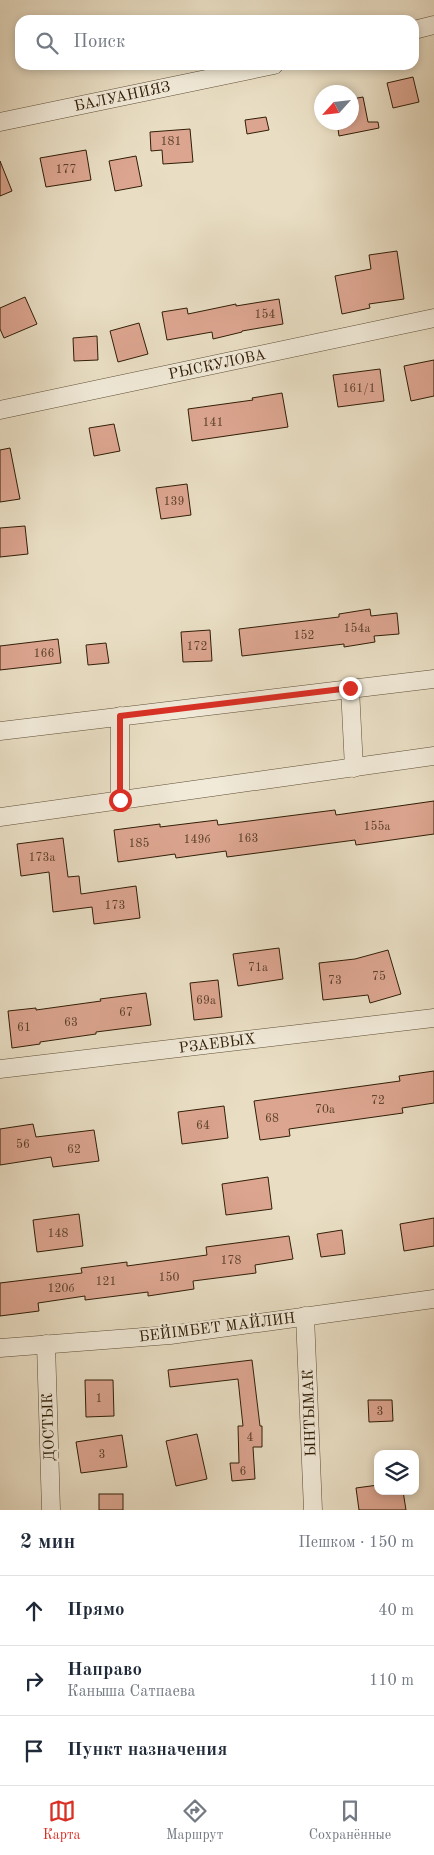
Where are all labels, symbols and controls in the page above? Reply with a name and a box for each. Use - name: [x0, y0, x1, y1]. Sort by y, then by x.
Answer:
- search box: [15, 15, 419, 70]
- icon: search: [33, 29, 61, 57]
- text: Поиск: [73, 33, 125, 52]
- street label: БАЛУАНИЯЗ: [73, 80, 172, 115]
- north arrow: [314, 85, 359, 130]
- house number: 181: [161, 136, 181, 148]
- house number: 177: [56, 164, 76, 176]
- house number: 154: [255, 308, 275, 321]
- street label: РЫСКУЛОВА: [167, 348, 268, 383]
- house number: 161/1: [342, 383, 376, 395]
- house number: 141: [203, 417, 223, 429]
- house number: 139: [164, 496, 184, 508]
- house number: 154а: [344, 622, 370, 635]
- house number: 152: [294, 629, 314, 642]
- house number: 172: [187, 641, 207, 653]
- house number: 166: [34, 648, 54, 660]
- route end: [339, 677, 362, 700]
- route start: [109, 789, 132, 812]
- house number: 155а: [364, 820, 390, 833]
- house number: 163: [238, 833, 258, 845]
- house number: 149б: [184, 834, 210, 846]
- house number: 185: [129, 837, 149, 850]
- house number: 173а: [29, 852, 55, 864]
- house number: 173: [105, 900, 125, 912]
- house number: 71а: [248, 962, 268, 974]
- house number: 75: [372, 970, 386, 983]
- house number: 73: [328, 975, 342, 987]
- house number: 69а: [196, 995, 216, 1007]
- house number: 67: [119, 1007, 133, 1019]
- house number: 63: [64, 1017, 78, 1029]
- house number: 61: [17, 1022, 31, 1034]
- street label: РЗАЕВЫХ: [178, 1032, 256, 1057]
- house number: 72: [371, 1095, 385, 1107]
- house number: 70а: [315, 1104, 335, 1116]
- house number: 68: [265, 1113, 279, 1125]
- house number: 64: [196, 1120, 210, 1132]
- house number: 56: [16, 1138, 30, 1151]
- house number: 62: [67, 1144, 81, 1156]
- house number: 148: [48, 1228, 68, 1240]
- house number: 178: [221, 1255, 241, 1267]
- house number: 150: [159, 1271, 179, 1284]
- house number: 121: [96, 1276, 116, 1288]
- house number: 120б: [48, 1283, 74, 1295]
- street label: БЕЙІМБЕТ МАЙЛИН: [138, 1307, 296, 1346]
- street label: ЫНТЫМАК: [301, 1369, 320, 1457]
- street label: ДОСТЫК: [41, 1393, 58, 1461]
- house number: 1: [96, 1393, 102, 1405]
- house number: 3: [377, 1406, 383, 1418]
- house number: 4: [247, 1432, 254, 1444]
- house number: 3: [99, 1449, 105, 1461]
- map controls: [374, 1450, 419, 1495]
- button: layers: [374, 1450, 419, 1495]
- house number: 6: [240, 1466, 247, 1478]
- text: 2 мин: [20, 1532, 75, 1553]
- text: Пешком · 150 m: [298, 1535, 414, 1551]
- icon: ahead: [20, 1597, 48, 1625]
- text: Прямо: [67, 1601, 125, 1620]
- text: 40 m: [378, 1603, 414, 1619]
- text: Направо: [67, 1661, 142, 1680]
- icon: right: [20, 1667, 48, 1695]
- text: 110 m: [369, 1673, 414, 1689]
- text: Каныша Сатпаева: [67, 1684, 195, 1700]
- icon: arrive: [20, 1737, 48, 1765]
- text: Пункт назначения: [67, 1741, 227, 1760]
- tab: Карта: [43, 1797, 81, 1844]
- tab: Маршрут: [166, 1797, 223, 1844]
- tab: Сохранённые: [309, 1797, 391, 1844]

